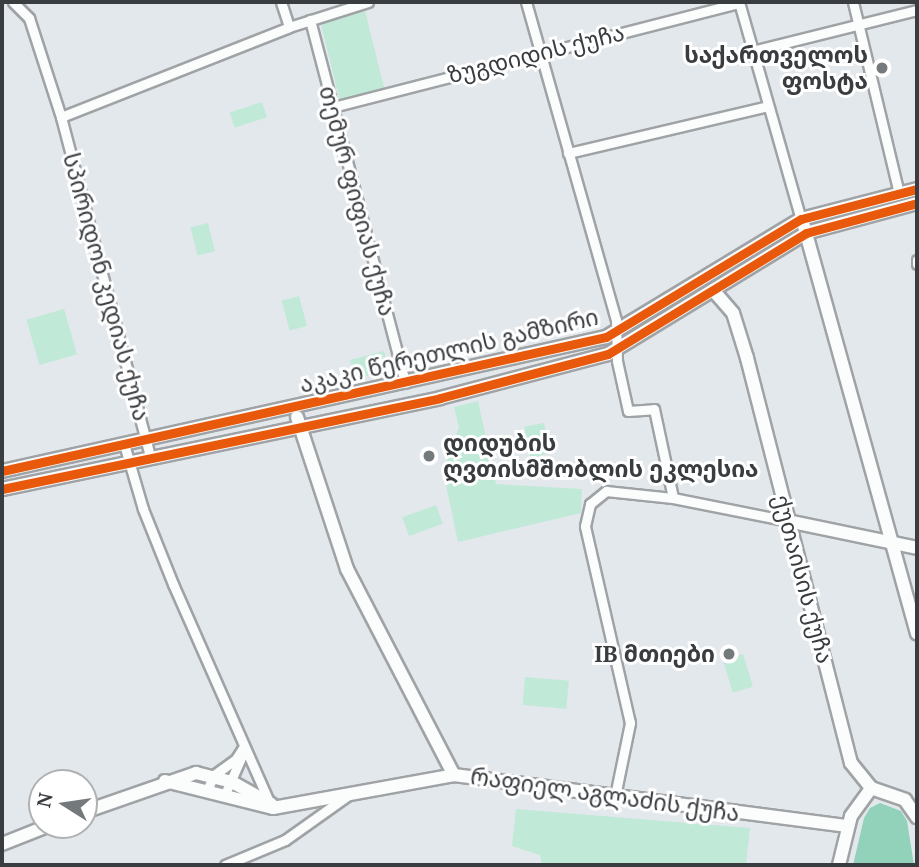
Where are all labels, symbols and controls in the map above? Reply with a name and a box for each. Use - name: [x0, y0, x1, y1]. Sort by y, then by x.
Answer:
- street label: ზუგდიდის ქუჩა: [445, 19, 627, 89]
- place label: საქართველოს ფოსტა: [684, 41, 868, 95]
- marker: საქართველოს ფოსტა: [874, 60, 890, 76]
- street label: თემურ ფიფიას ქუჩა: [313, 83, 401, 319]
- street label: სპირიდონ კედიას ქუჩა: [57, 150, 155, 424]
- street label: აკაკი წერეთლის გამზირი: [297, 303, 601, 399]
- place label: დიდუბის ღვთისმშობლის ეკლესია: [443, 429, 759, 483]
- marker: დიდუბის ღვთისმშობლის ეკლესია: [421, 448, 437, 464]
- street label: ქუთაისის ქუჩა: [767, 491, 839, 667]
- place label: IB მთიები: [594, 640, 715, 668]
- marker: IB მთიები: [721, 646, 737, 662]
- street label: რაფიელ აგლაძის ქუჩა: [469, 762, 741, 828]
- north arrow: [28, 769, 98, 839]
- text: N: [30, 790, 58, 810]

